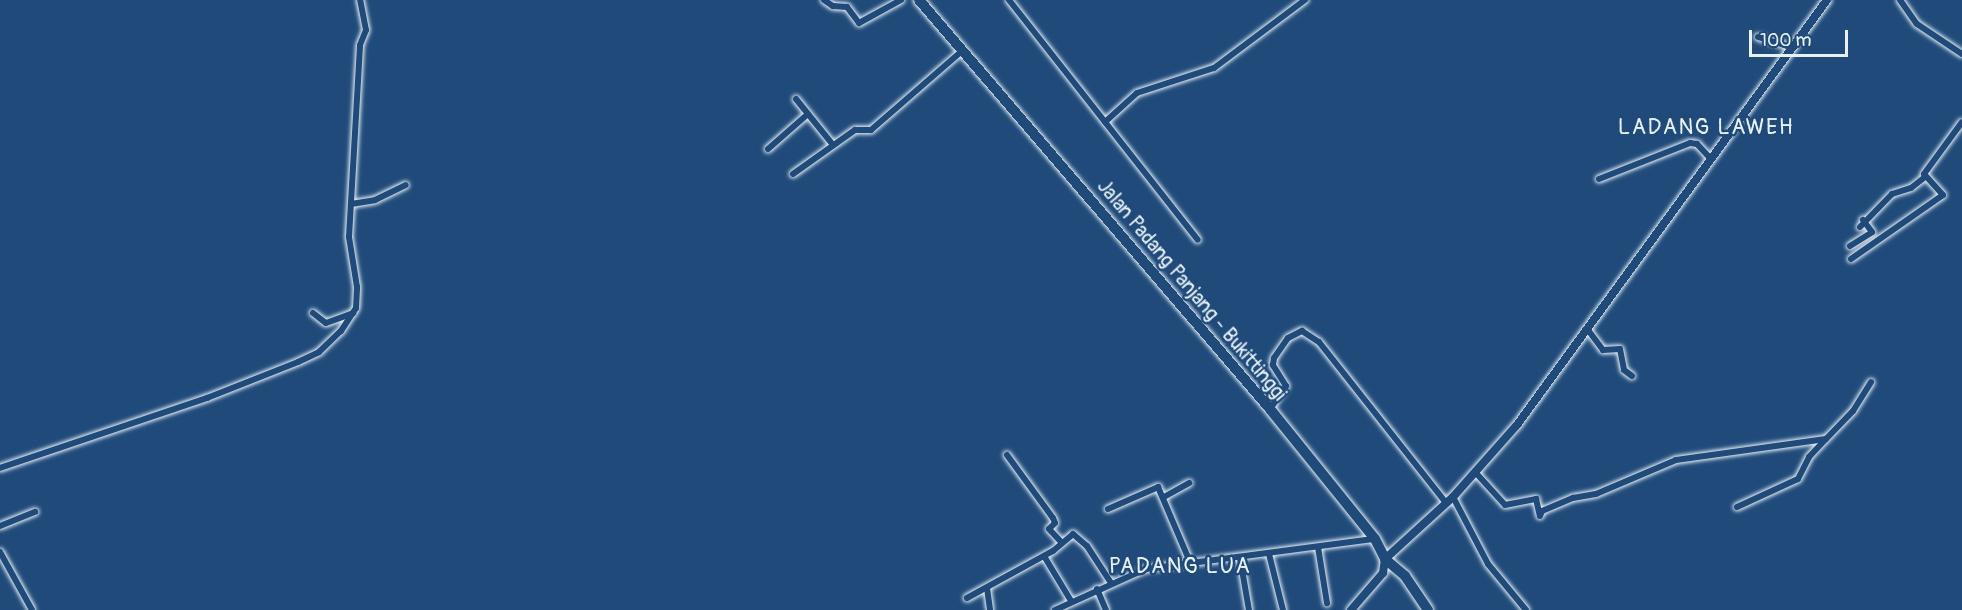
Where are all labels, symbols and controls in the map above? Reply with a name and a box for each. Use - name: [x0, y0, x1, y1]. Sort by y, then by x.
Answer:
- scale bar: [1752, 18, 1851, 56]
- text: 100 m: [1760, 29, 1812, 52]
- district label: LADANG LAWEH: [1618, 115, 1794, 141]
- street label: Jalan Padang Panjang - Bukittinggi: [1092, 174, 1292, 406]
- district label: PADANG LUA: [1109, 554, 1251, 580]

